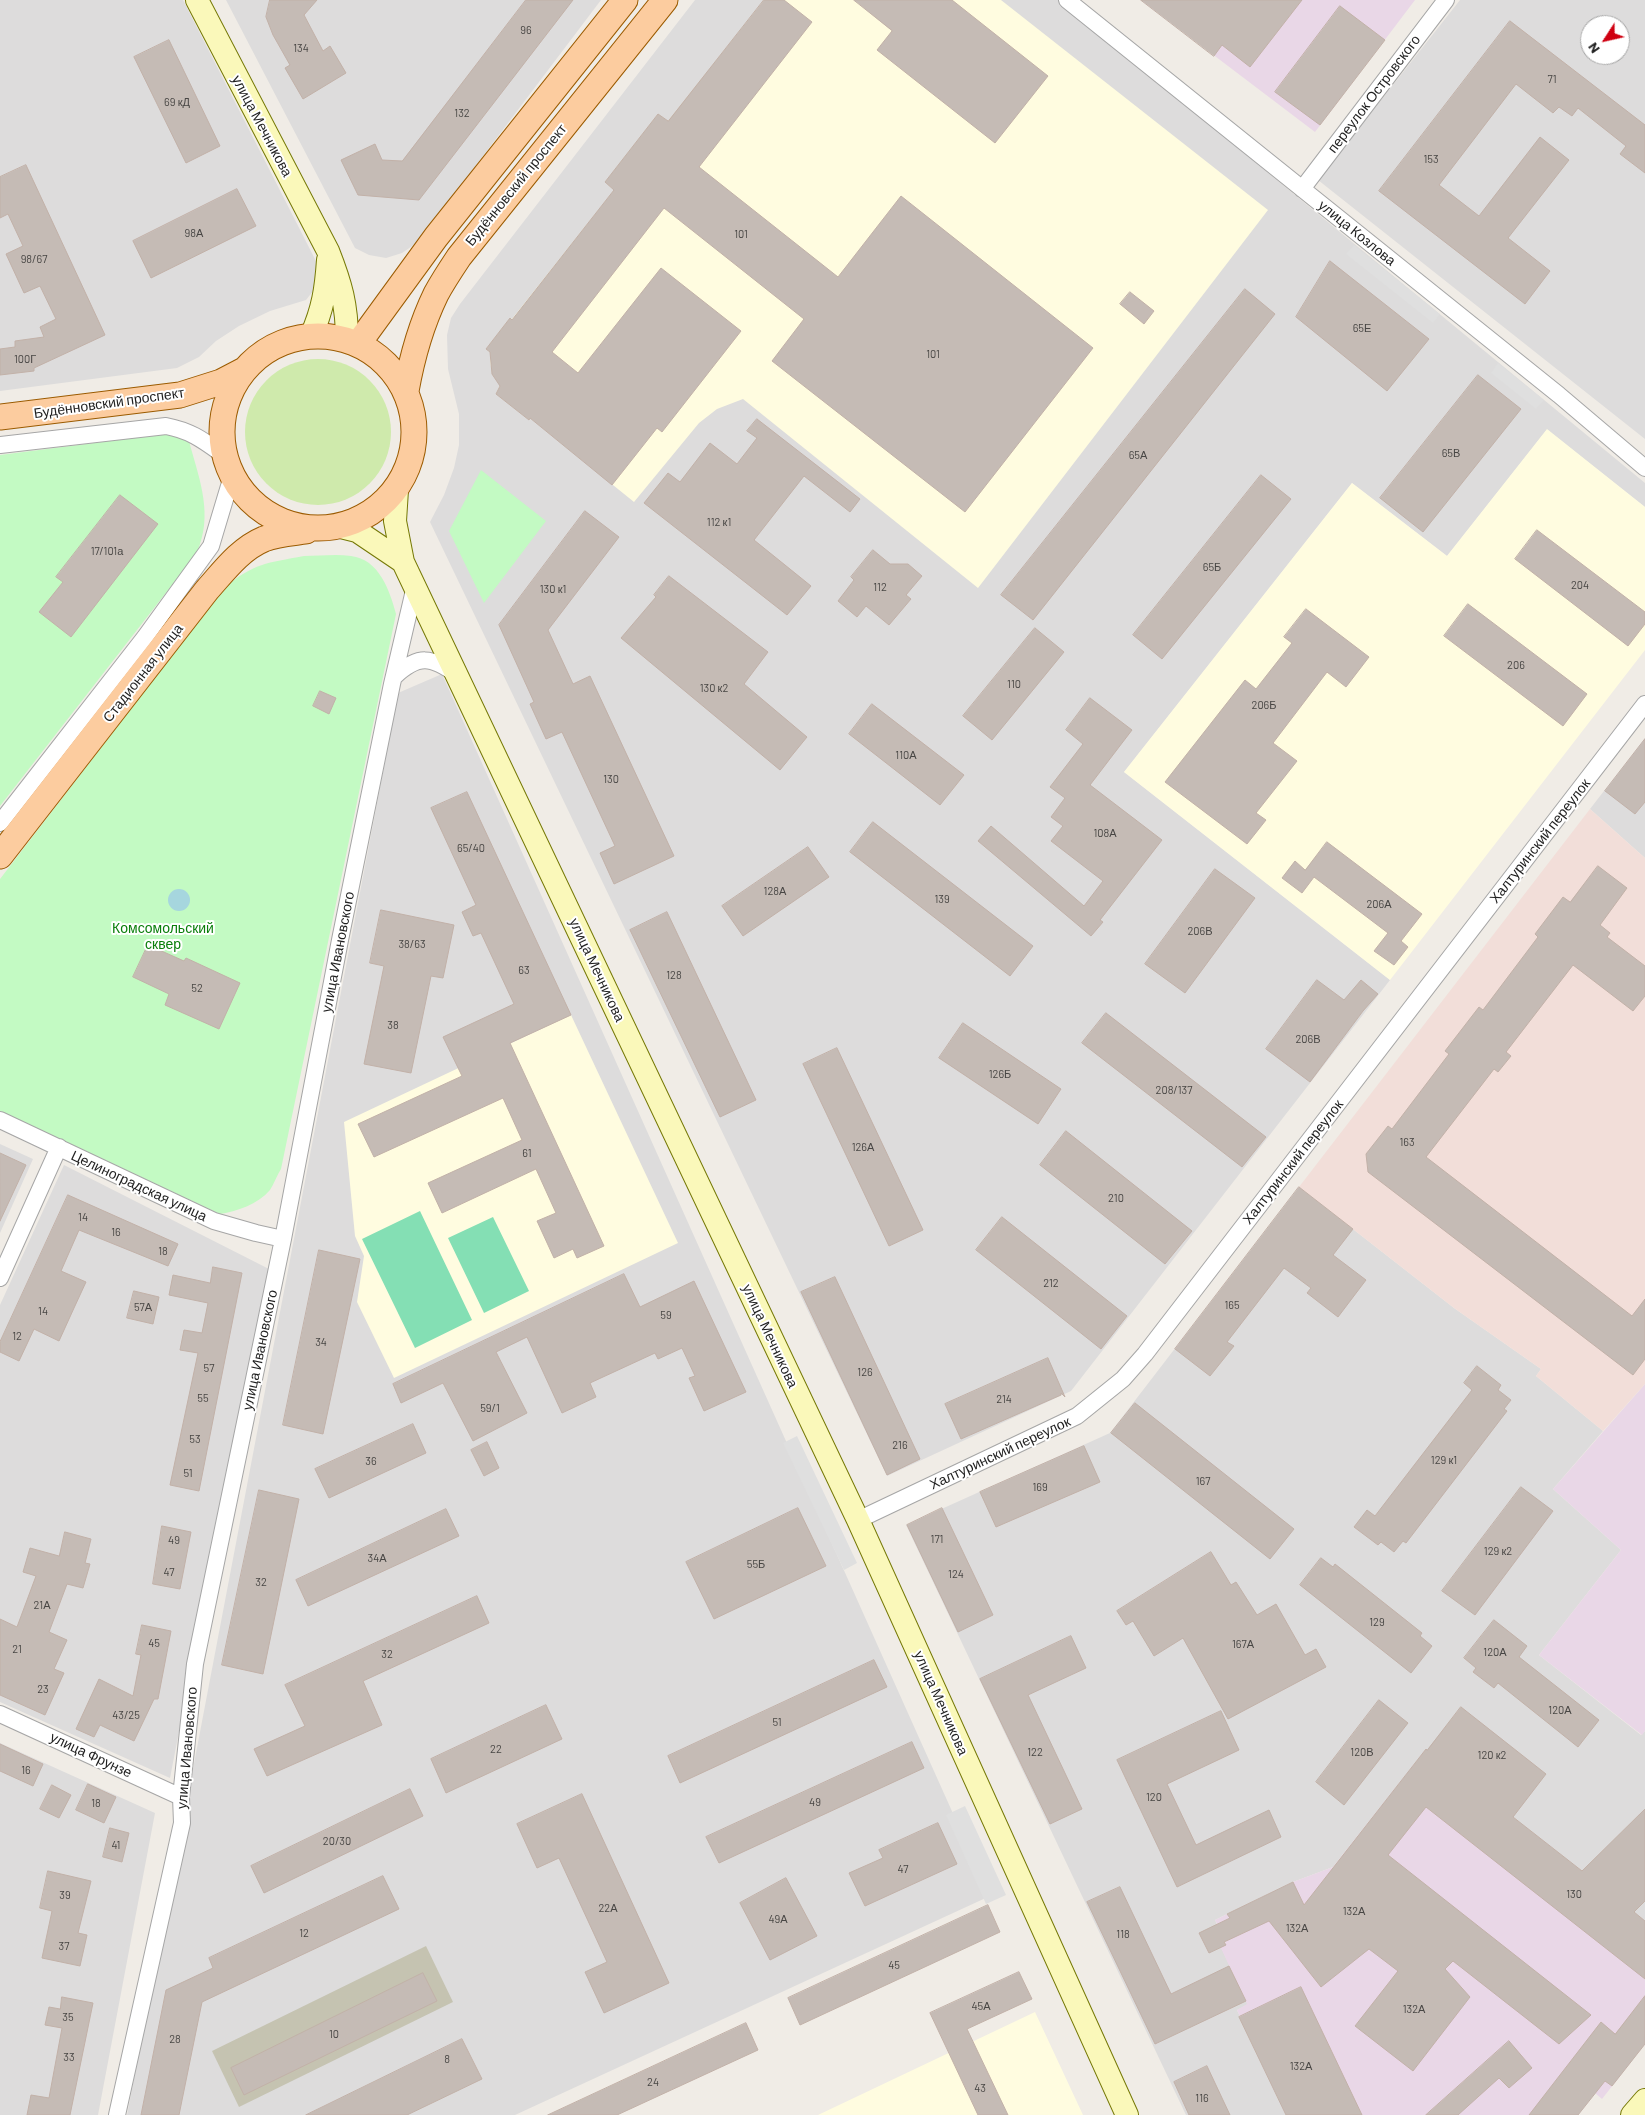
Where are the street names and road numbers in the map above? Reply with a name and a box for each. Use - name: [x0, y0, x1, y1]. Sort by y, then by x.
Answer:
- street label: переулок Островского: [1324, 32, 1424, 156]
- street label: улица Мечникова: [228, 72, 296, 180]
- street label: Будённовский проспект: [462, 121, 570, 249]
- street label: улица Козлова: [1315, 197, 1399, 269]
- street label: Будённовский проспект: [33, 384, 185, 422]
- street label: Стадионная улица: [99, 621, 187, 725]
- street label: Халтуринский переулок: [1486, 775, 1594, 907]
- street label: улица Ивановского: [318, 890, 358, 1014]
- street label: улица Мечникова: [566, 916, 628, 1024]
- street label: Халтуринский переулок: [1239, 1096, 1347, 1228]
- street label: Целиноградская улица: [68, 1147, 210, 1225]
- street label: улица Мечникова: [739, 1282, 801, 1390]
- street label: улица Ивановского: [239, 1288, 281, 1412]
- street label: Халтуринский переулок: [927, 1413, 1073, 1493]
- street label: улица Мечникова: [910, 1648, 972, 1758]
- street label: улица Ивановского: [173, 1686, 201, 1810]
- street label: улица Фрунзе: [47, 1729, 135, 1781]

